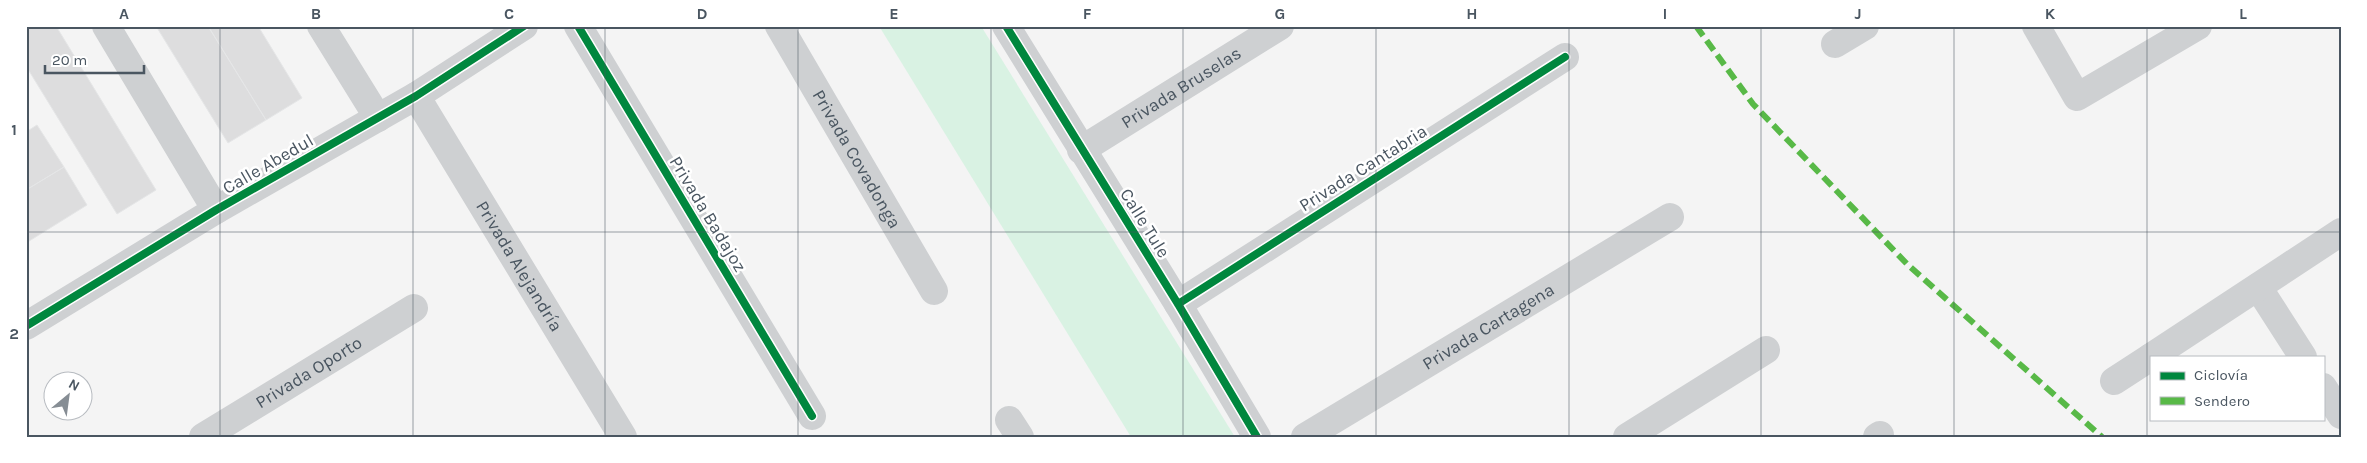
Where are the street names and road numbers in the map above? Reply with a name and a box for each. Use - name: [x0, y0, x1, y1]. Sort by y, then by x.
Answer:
- street label: Privada Bruselas: [1117, 42, 1245, 133]
- street label: Privada Covadonga: [808, 86, 906, 232]
- street label: Privada Cantabria: [1295, 120, 1431, 216]
- street label: Calle Abedul: [219, 129, 317, 199]
- street label: Privada Badajoz: [665, 152, 751, 276]
- street label: Calle Tule: [1115, 184, 1175, 262]
- street label: Privada Alejandría: [471, 197, 567, 336]
- street label: Privada Cartagena: [1418, 278, 1558, 375]
- street label: Privada Oporto: [252, 331, 366, 413]

